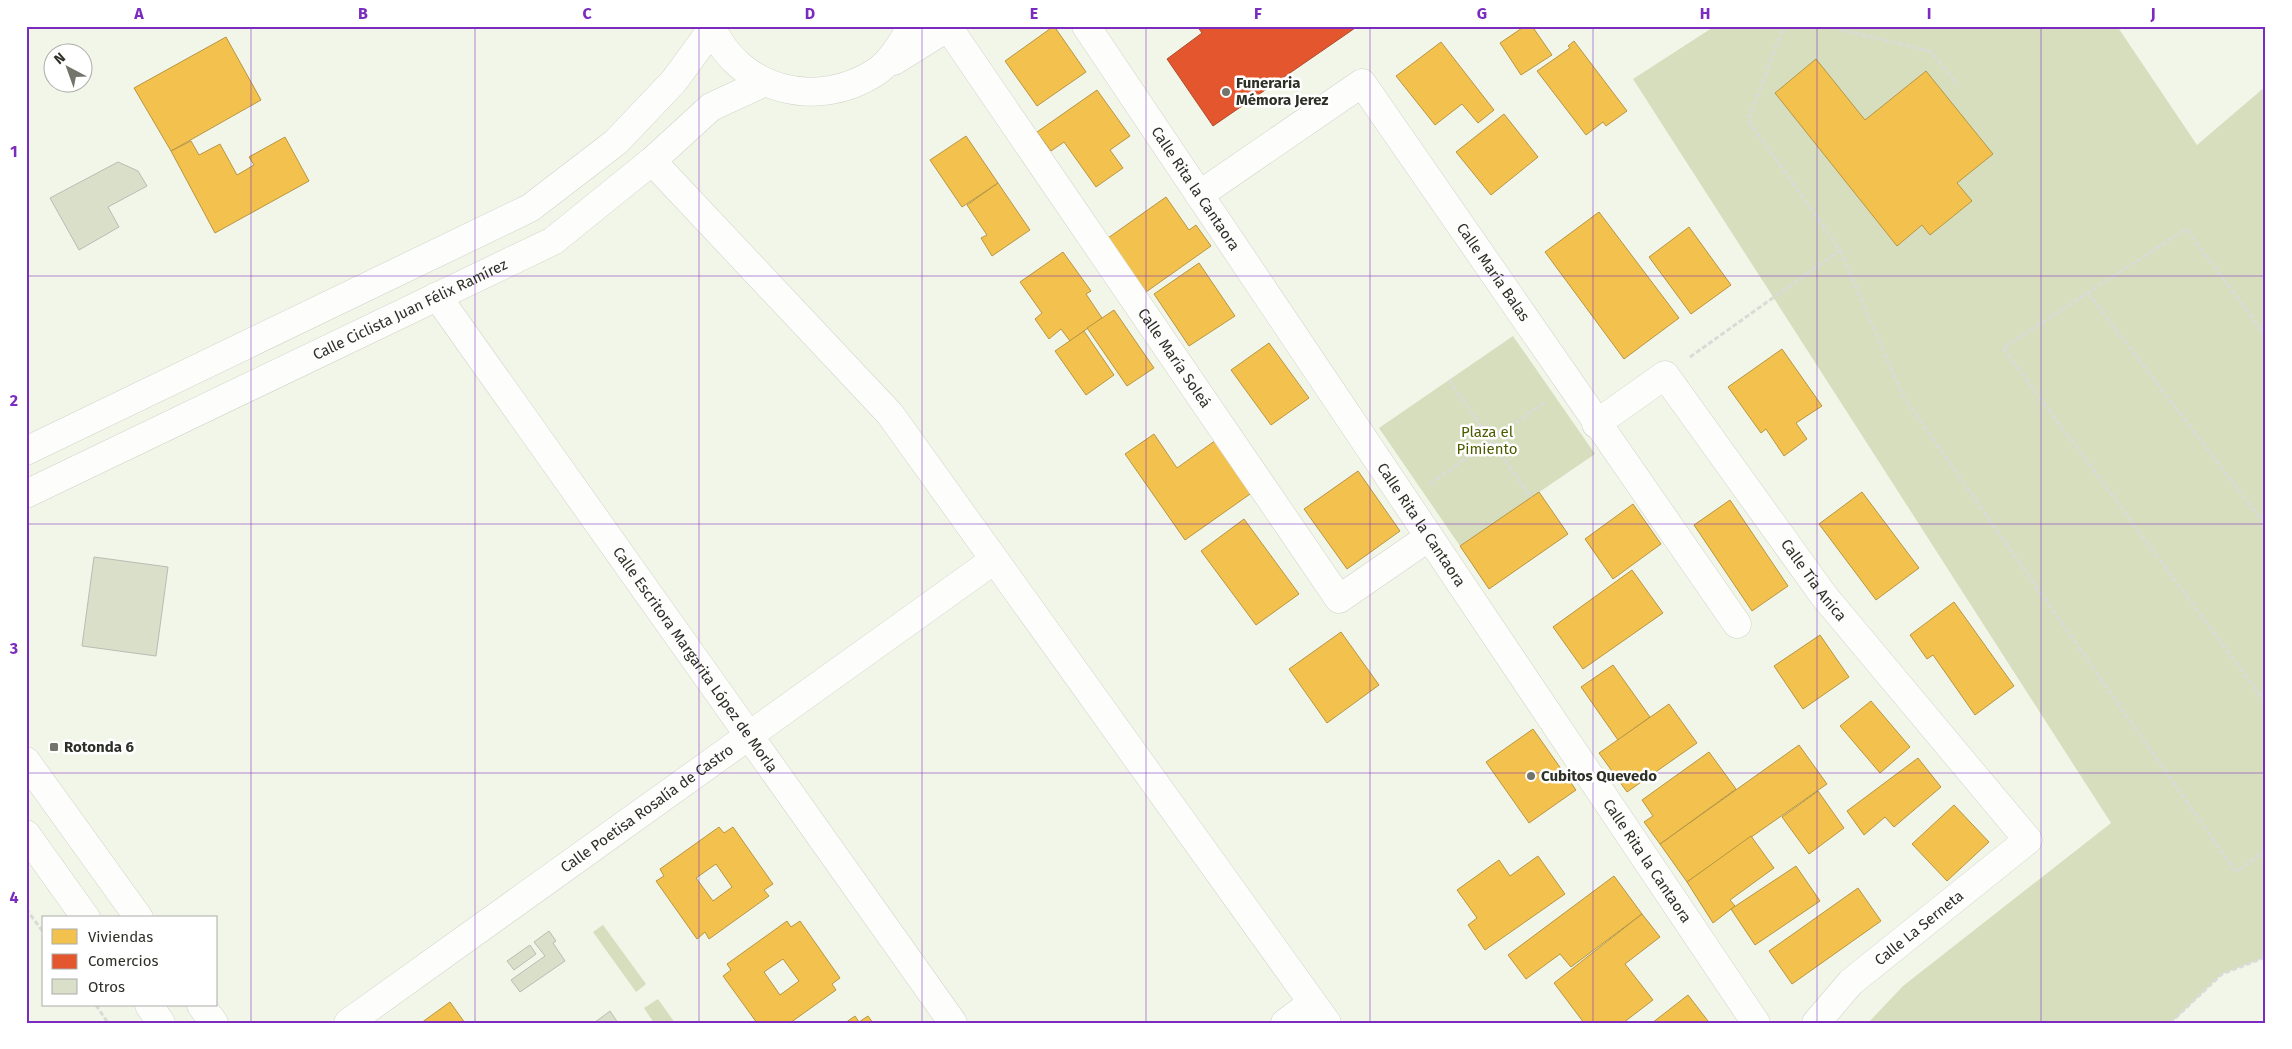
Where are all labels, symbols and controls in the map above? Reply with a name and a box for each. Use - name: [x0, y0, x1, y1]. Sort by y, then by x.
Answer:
- text: A: [133, 4, 144, 23]
- text: B: [358, 4, 368, 23]
- text: C: [582, 4, 592, 23]
- text: D: [805, 4, 815, 23]
- text: E: [1030, 4, 1038, 23]
- text: F: [1254, 4, 1262, 23]
- text: G: [1477, 4, 1487, 23]
- text: H: [1700, 4, 1710, 23]
- text: I: [1927, 4, 1931, 23]
- text: J: [2149, 4, 2156, 23]
- north arrow: [42, 42, 92, 92]
- text: N: [51, 49, 69, 68]
- place label: Funeraria Mémora Jerez: [1236, 74, 1329, 109]
- marker: Funeraria Mémora Jerez: [1220, 86, 1232, 98]
- street label: Calle Rita la Cantaora: [1147, 123, 1243, 254]
- text: 1: [10, 142, 18, 161]
- street label: Calle María Balas: [1453, 220, 1534, 325]
- street label: Calle Ciclista Juan Félix Ramírez: [310, 255, 511, 364]
- street label: Calle María Soleá: [1134, 305, 1215, 411]
- text: 2: [10, 391, 18, 410]
- park label: Plaza el Pimiento: [1457, 423, 1517, 458]
- street label: Calle Rita la Cantaora: [1373, 459, 1469, 590]
- street label: Calle Tía Anica: [1777, 536, 1850, 625]
- street label: Calle Escritora Margarita López de Morla: [609, 543, 781, 776]
- text: 3: [9, 639, 18, 658]
- place label: Rotonda 6: [64, 738, 135, 756]
- marker: Rotonda 6: [48, 741, 60, 753]
- street label: Calle Poetisa Rosalía de Castro: [557, 741, 737, 877]
- place label: Cubitos Quevedo: [1541, 767, 1657, 785]
- marker: Cubitos Quevedo: [1525, 770, 1537, 782]
- street label: Calle Rita la Cantaora: [1599, 796, 1695, 926]
- street label: Calle La Serneta: [1871, 887, 1967, 969]
- text: 4: [9, 888, 19, 907]
- legend: [42, 916, 218, 1006]
- text: Viviendas: [88, 928, 153, 946]
- text: Comercios: [88, 952, 158, 970]
- text: Otros: [88, 978, 125, 996]

